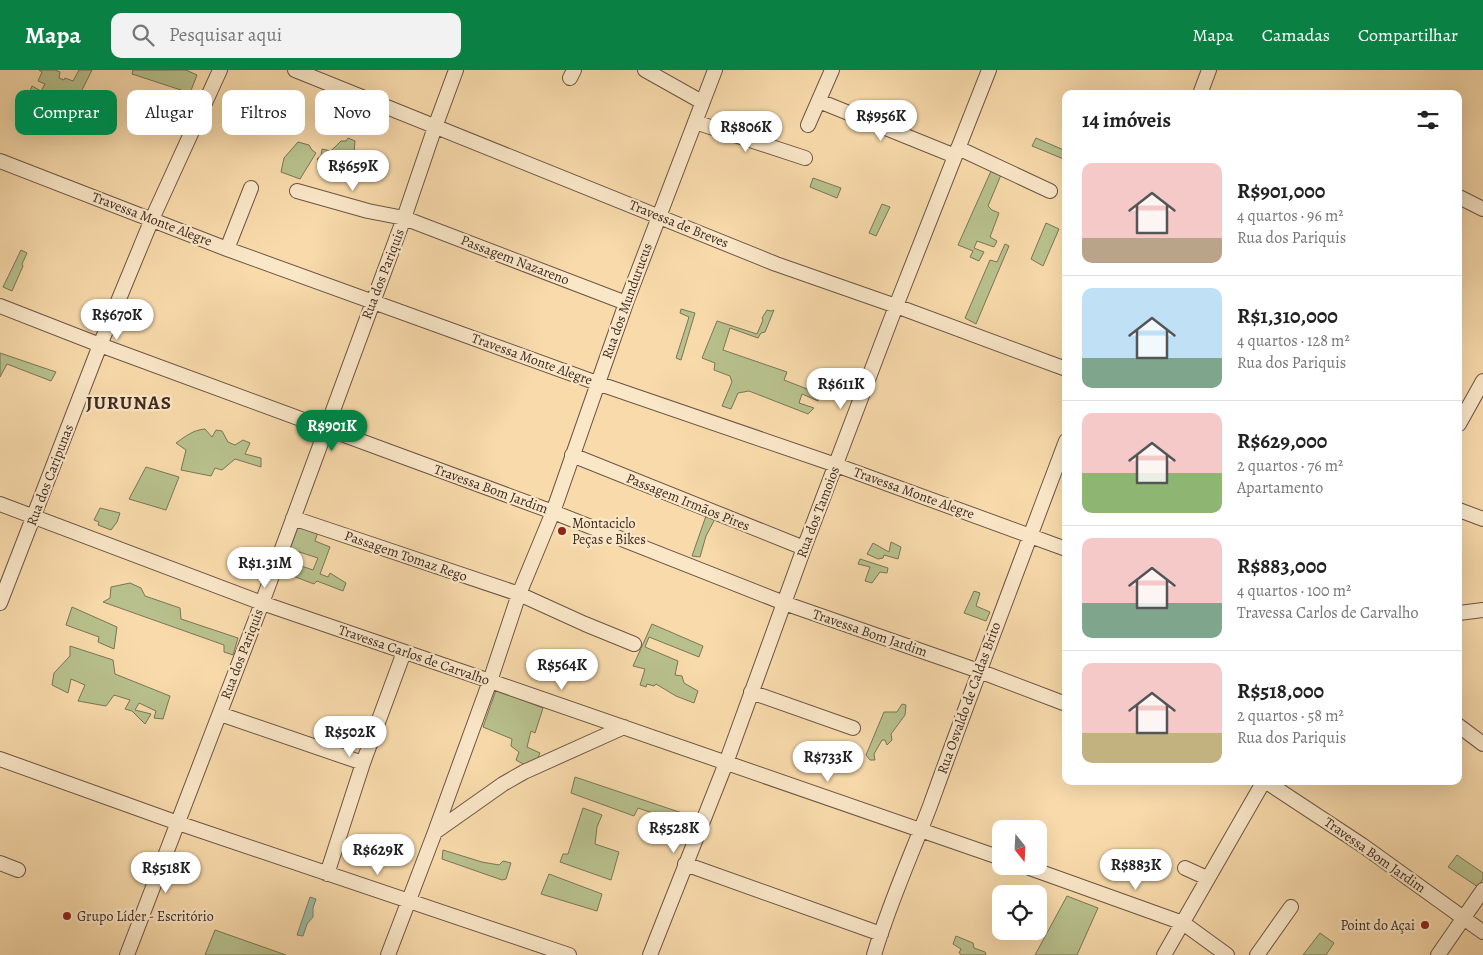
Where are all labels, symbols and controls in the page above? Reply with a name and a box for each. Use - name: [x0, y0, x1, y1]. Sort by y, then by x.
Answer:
- search box: [111, 13, 461, 58]
- text: Mapa: [25, 19, 81, 51]
- icon: search: [129, 21, 157, 49]
- text: Pesquisar aqui: [169, 22, 282, 48]
- text: Mapa: [1192, 23, 1234, 47]
- text: Camadas: [1262, 23, 1330, 47]
- text: Compartilhar: [1358, 23, 1458, 47]
- chip: Comprar: [15, 90, 117, 135]
- chip: Alugar: [127, 90, 212, 135]
- chip: Filtros: [222, 90, 305, 135]
- chip: Novo: [315, 90, 389, 135]
- pin: R$956K: [840, 100, 922, 142]
- text: R$956K: [856, 105, 906, 127]
- text: 14 imóveis: [1082, 106, 1171, 134]
- icon: filters: [1414, 106, 1442, 134]
- pin: R$806K: [705, 111, 787, 153]
- text: R$806K: [720, 116, 772, 138]
- pin: R$659K: [312, 150, 394, 192]
- text: R$659K: [328, 155, 378, 177]
- text: R$901,000: [1237, 177, 1325, 205]
- icon: home: [1122, 183, 1182, 243]
- street label: Travessa Monte Alegre: [89, 187, 215, 251]
- street label: Travessa de Breves: [626, 195, 732, 253]
- text: 4 quartos · 96 m²: [1237, 205, 1344, 227]
- street label: Rua dos Pariquis: [357, 226, 409, 322]
- text: Rua dos Pariquis: [1237, 227, 1346, 249]
- street label: Passagem Nazareno: [458, 231, 572, 289]
- street label: Rua dos Mundurucus: [597, 240, 657, 362]
- pin: R$670K: [76, 298, 158, 341]
- text: R$1,310,000: [1237, 302, 1338, 330]
- text: R$670K: [92, 304, 142, 326]
- icon: home: [1122, 308, 1182, 368]
- street label: Travessa Monte Alegre: [469, 328, 595, 390]
- text: 4 quartos · 128 m²: [1237, 330, 1350, 352]
- text: Rua dos Pariquis: [1237, 352, 1346, 374]
- pin: R$611K: [800, 368, 882, 410]
- text: R$611K: [817, 373, 865, 395]
- district label: JURUNAS: [86, 390, 172, 416]
- pin: R$901K: [291, 410, 373, 452]
- text: R$901K: [307, 415, 357, 437]
- street label: Rua dos Caripunas: [22, 422, 78, 528]
- text: R$629,000: [1237, 427, 1327, 455]
- icon: home: [1122, 433, 1182, 493]
- text: 2 quartos · 76 m²: [1237, 455, 1343, 477]
- street label: Travessa Bom Jardim: [431, 460, 551, 519]
- street label: Travessa Monte Alegre: [851, 462, 977, 524]
- street label: Rua dos Tamoios: [792, 464, 844, 560]
- street label: Passagem Irmãos Pires: [623, 468, 753, 536]
- text: Apartamento: [1237, 477, 1323, 499]
- place label: Montaciclo Peças e Bikes: [572, 514, 646, 549]
- marker: Montaciclo Peças e Bikes: [556, 525, 568, 537]
- street label: Passagem Tomaz Rego: [342, 526, 470, 586]
- pin: R$1.31M: [219, 546, 311, 589]
- text: R$1.31M: [238, 552, 292, 574]
- text: R$883,000: [1237, 552, 1327, 580]
- icon: home: [1122, 558, 1182, 618]
- text: 4 quartos · 100 m²: [1237, 580, 1351, 602]
- text: Travessa Carlos de Carvalho: [1237, 602, 1418, 624]
- street label: Travessa Bom Jardim: [810, 604, 930, 662]
- street label: Rua dos Pariquis: [216, 606, 268, 702]
- street label: Rua Osvaldo de Caldas Brito: [933, 619, 1005, 777]
- street label: Travessa Carlos de Carvalho: [336, 620, 492, 690]
- pin: R$564K: [521, 648, 603, 691]
- text: R$564K: [537, 654, 587, 676]
- text: R$518,000: [1237, 677, 1324, 705]
- icon: home: [1122, 683, 1182, 743]
- text: 2 quartos · 58 m²: [1237, 705, 1344, 727]
- pin: R$502K: [309, 716, 391, 758]
- text: R$502K: [325, 721, 375, 743]
- text: Rua dos Pariquis: [1237, 727, 1346, 749]
- pin: R$733K: [787, 740, 869, 783]
- text: R$733K: [804, 746, 852, 768]
- pin: R$528K: [633, 812, 715, 854]
- street label: Travessa Bom Jardim: [1320, 813, 1430, 897]
- text: R$528K: [649, 817, 699, 839]
- north arrow: [992, 820, 1048, 875]
- map controls: [992, 820, 1047, 940]
- pin: R$629K: [337, 834, 419, 876]
- text: R$629K: [353, 839, 403, 861]
- pin: R$883K: [1095, 848, 1177, 891]
- pin: R$518K: [125, 852, 207, 894]
- text: R$883K: [1111, 854, 1161, 876]
- text: R$518K: [142, 857, 190, 879]
- button: locate: [992, 885, 1047, 940]
- place label: Grupo Líder - Escritório: [77, 907, 214, 926]
- marker: Grupo Líder - Escritório: [61, 910, 73, 922]
- place label: Point do Açai: [1340, 916, 1415, 935]
- marker: Point do Açai: [1419, 919, 1431, 931]

